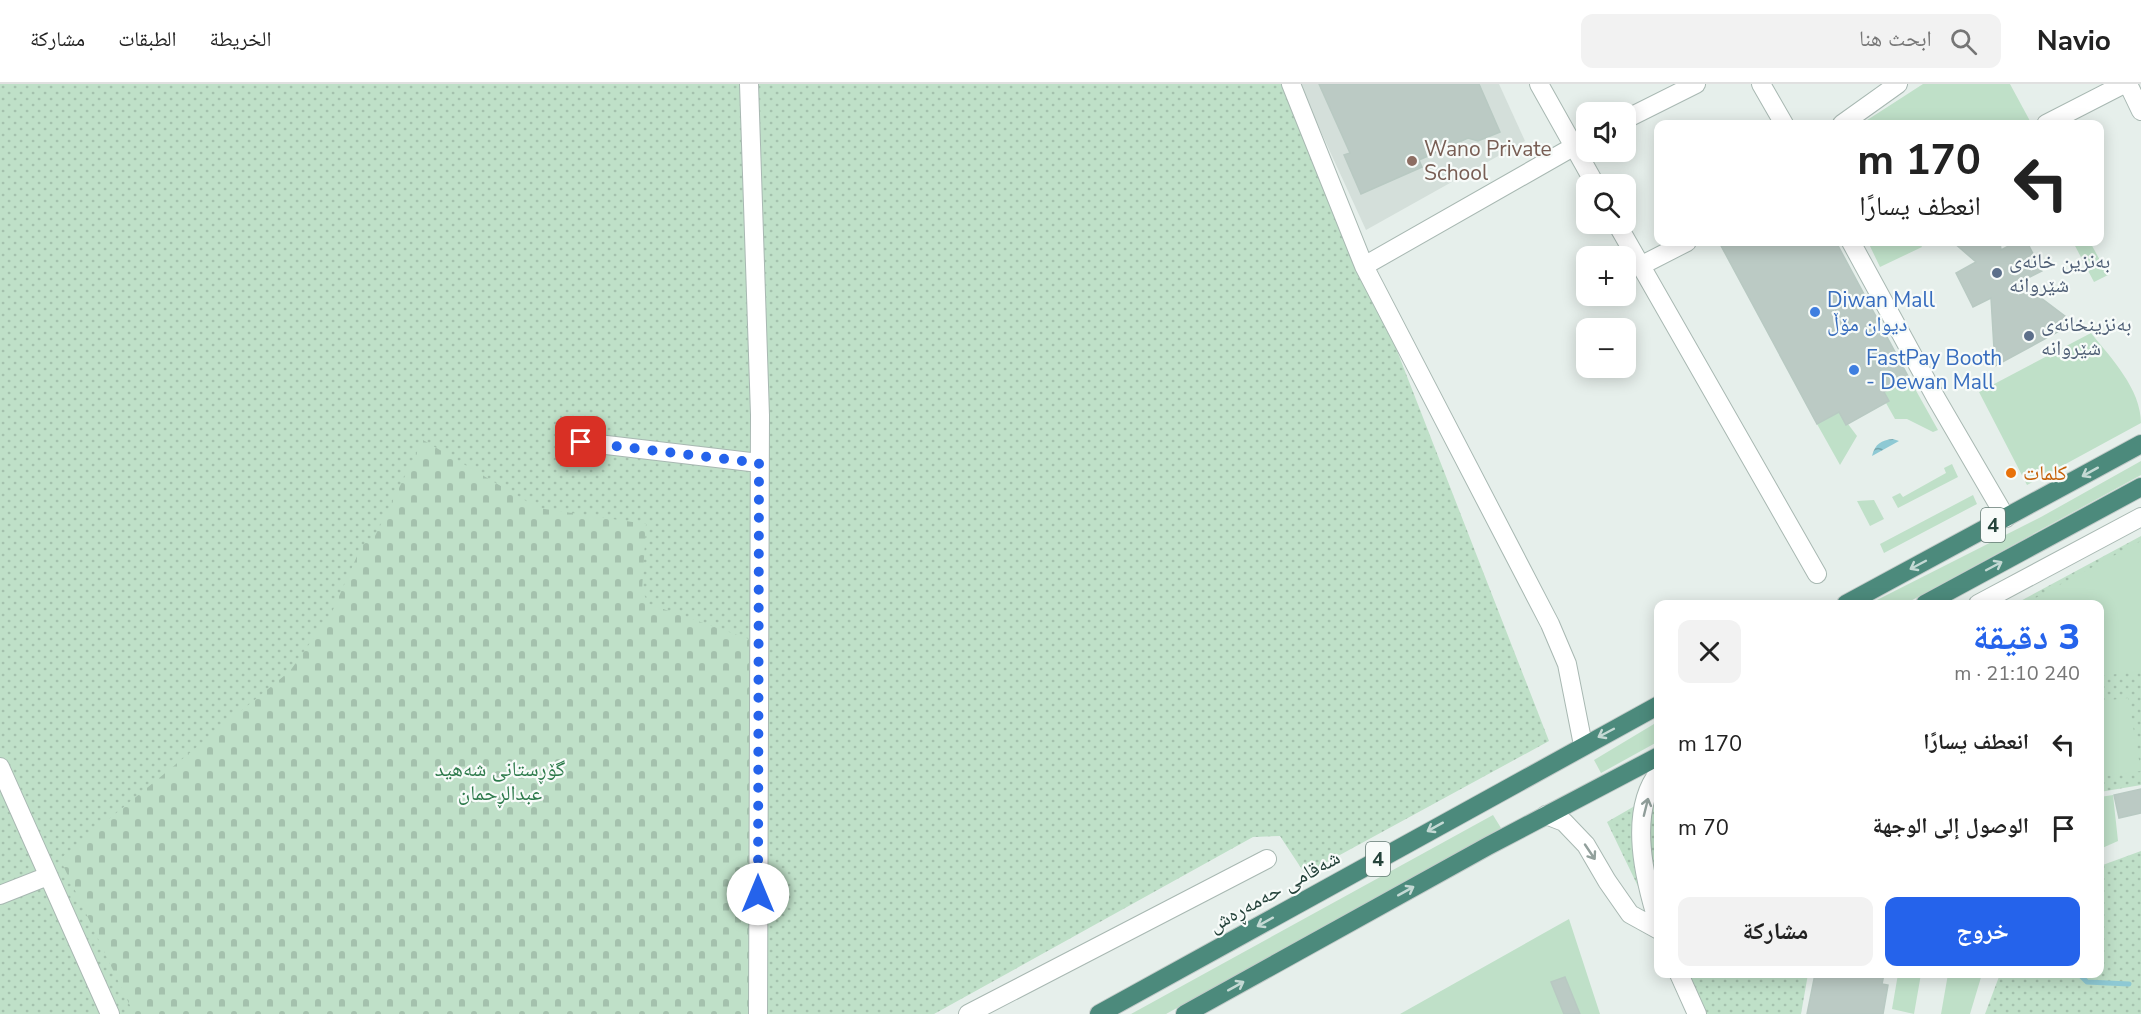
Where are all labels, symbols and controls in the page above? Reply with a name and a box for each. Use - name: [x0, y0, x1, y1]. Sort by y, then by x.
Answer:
- search box: [1581, 14, 2001, 68]
- text: Navio: [2037, 22, 2111, 60]
- text: ابحث هنا: [1859, 24, 1932, 54]
- text: مشاركة: [30, 25, 85, 53]
- text: الطبقات: [118, 25, 177, 53]
- text: الخريطة: [210, 25, 271, 53]
- icon: search: [1947, 25, 1980, 58]
- map controls: [1576, 102, 1636, 378]
- button: sound: [1576, 102, 1636, 162]
- text: 170 m: [1857, 132, 1981, 189]
- place label: Wano Private School: [1424, 135, 1552, 187]
- icon: left: [2002, 144, 2080, 222]
- marker: Wano Private School: [1405, 154, 1419, 168]
- button: search: [1576, 174, 1636, 234]
- text: انعطف يسارًا: [1859, 188, 1981, 225]
- button: +: [1576, 246, 1636, 306]
- place label: بەنزین خانەی شێروانە: [2009, 247, 2110, 299]
- marker: بەنزین خانەی شێروانە: [1990, 266, 2004, 280]
- place label: Diwan Mall دیوان مۆڵ: [1827, 286, 1936, 338]
- marker: Diwan Mall دیوان مۆڵ: [1808, 305, 1822, 319]
- place label: بەنزینخانەی شێروانە: [2041, 310, 2131, 362]
- button: −: [1576, 318, 1636, 378]
- marker: بەنزینخانەی شێروانە: [2022, 329, 2036, 343]
- place label: FastPay Booth - Dewan Mall: [1866, 344, 2002, 396]
- marker: FastPay Booth - Dewan Mall: [1847, 363, 1861, 377]
- pin: [555, 416, 606, 467]
- icon: arrive: [564, 425, 597, 458]
- place label: كلمات: [2023, 459, 2067, 487]
- marker: كلمات: [2004, 466, 2018, 480]
- one-way arrow: [2081, 467, 2099, 478]
- road number: 4: [1981, 508, 2005, 542]
- one-way arrow: [1910, 559, 1927, 571]
- one-way arrow: [1985, 560, 2003, 571]
- text: 3 دقيقة: [1973, 613, 2080, 662]
- button: close: [1678, 620, 1741, 683]
- text: 240 m · 21:10: [1954, 660, 2080, 687]
- text: انعطف يسارًا: [1923, 727, 2029, 757]
- one-way arrow: [1597, 728, 1615, 739]
- icon: left: [2047, 728, 2080, 761]
- text: 170 m: [1678, 729, 1742, 759]
- park label: گۆڕستانی شەهید عبدالڕحمان: [435, 755, 565, 809]
- one-way arrow: [1640, 798, 1652, 817]
- text: الوصول إلى الوجهة: [1872, 811, 2029, 841]
- icon: arrive: [2047, 812, 2080, 845]
- text: 70 m: [1678, 813, 1729, 843]
- one-way arrow: [1427, 821, 1444, 833]
- road number: 4: [1366, 842, 1390, 876]
- street label: شەقامی حەمەڕەش: [1203, 843, 1346, 941]
- one-way arrow: [1584, 843, 1596, 860]
- position arrow: [726, 862, 790, 926]
- one-way arrow: [1397, 885, 1415, 896]
- button: مشاركة: [1678, 897, 1873, 966]
- button: خروج: [1885, 897, 2080, 966]
- one-way arrow: [1256, 917, 1274, 928]
- one-way arrow: [1227, 979, 1244, 991]

